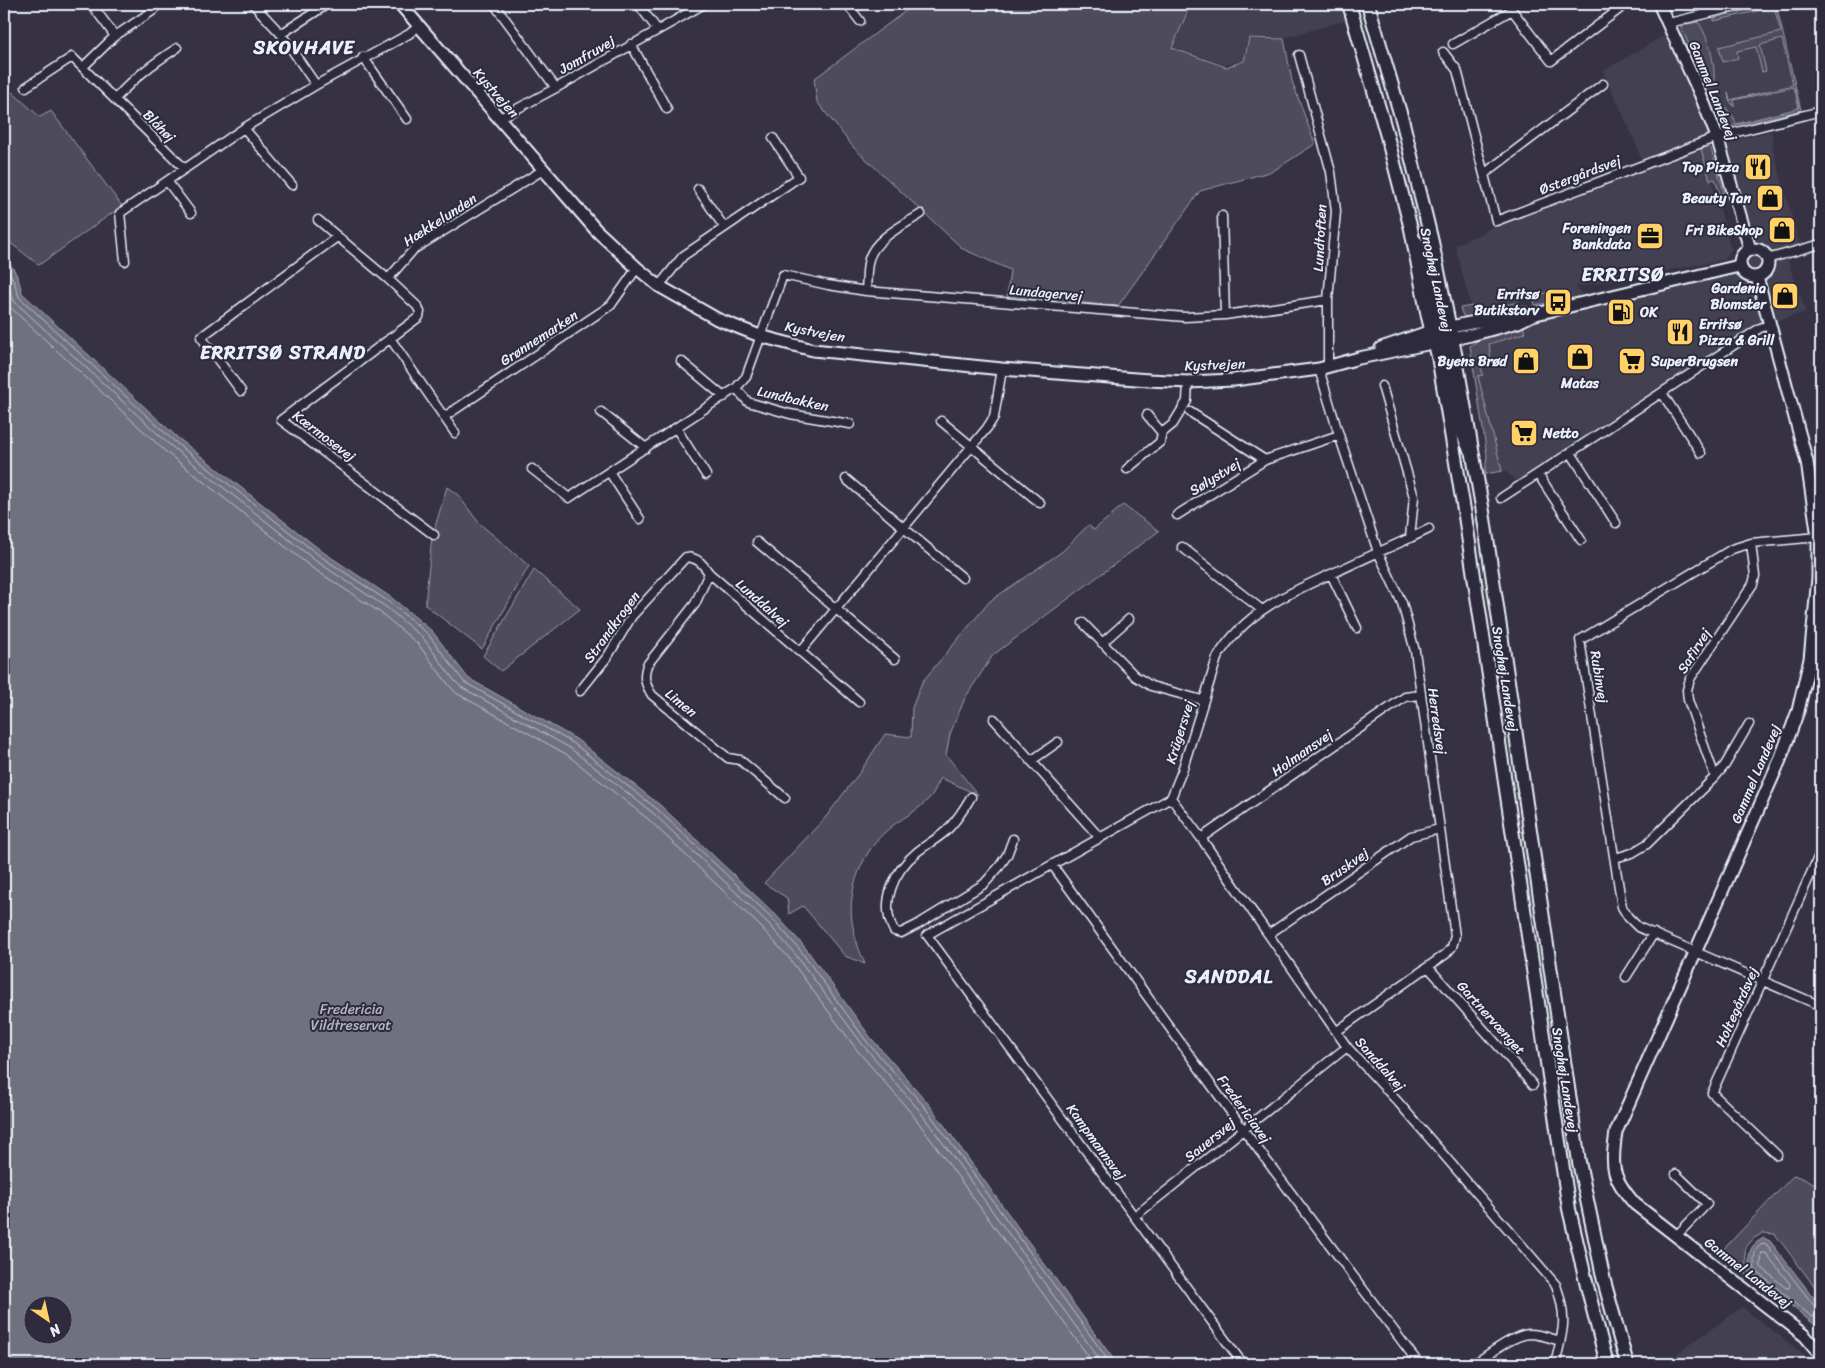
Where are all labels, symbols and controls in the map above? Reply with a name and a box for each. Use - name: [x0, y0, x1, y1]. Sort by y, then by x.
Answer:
- street label: Jomfruvej: [553, 29, 620, 82]
- district label: SKOVHAVE: [252, 31, 355, 64]
- street label: Gammel Landevej: [1682, 37, 1745, 145]
- street label: Kystvejen: [467, 62, 526, 124]
- street label: Blåhøj: [137, 104, 182, 149]
- street label: Østergårdsvej: [1535, 148, 1625, 202]
- restaurant icon: Top Pizza: [1743, 152, 1773, 182]
- place label: Top Pizza: [1682, 155, 1740, 180]
- shop icon: Beauty Tan: [1755, 183, 1785, 213]
- street label: Hækkelunden: [398, 186, 482, 253]
- place label: Beauty Tan: [1682, 186, 1751, 211]
- street label: Lundtoften: [1306, 203, 1334, 272]
- shop icon: Fri BikeShop: [1767, 215, 1797, 245]
- place label: Foreningen Bankdata: [1561, 216, 1632, 257]
- place label: Fri BikeShop: [1685, 218, 1764, 243]
- office icon: Foreningen Bankdata: [1635, 221, 1665, 251]
- street label: Snoghøj Landevej: [1413, 225, 1459, 335]
- district label: ERRITSØ: [1582, 258, 1664, 291]
- place label: Gardenia Blomster: [1710, 276, 1767, 317]
- street label: Lundagervej: [1008, 277, 1084, 309]
- shop icon: Gardenia Blomster: [1770, 281, 1800, 311]
- place label: Erritsø Butikstorv: [1474, 282, 1540, 323]
- bus stop icon: Erritsø Butikstorv: [1543, 287, 1573, 317]
- fuel station icon: OK: [1606, 297, 1636, 327]
- place label: OK: [1639, 300, 1659, 325]
- street label: Grønnemarken: [495, 303, 584, 373]
- place label: Erritsø Pizza & Grill: [1699, 312, 1775, 353]
- street label: Kystvejen: [783, 314, 848, 350]
- restaurant icon: Erritsø Pizza & Grill: [1665, 317, 1695, 347]
- district label: ERRITSØ STRAND: [200, 336, 366, 369]
- shop icon: Matas: [1565, 342, 1595, 372]
- shop icon: Byens Brød: [1511, 346, 1541, 376]
- supermarket icon: SuperBrugsen: [1617, 346, 1647, 376]
- place label: Byens Brød: [1438, 349, 1509, 374]
- place label: SuperBrugsen: [1650, 349, 1739, 374]
- street label: Kystvejen: [1184, 351, 1246, 379]
- place label: Matas: [1560, 371, 1600, 396]
- street label: Lundbakken: [755, 379, 832, 419]
- street label: Kærmosevej: [287, 404, 362, 469]
- supermarket icon: Netto: [1509, 418, 1539, 448]
- place label: Netto: [1542, 421, 1579, 446]
- street label: Sølystvej: [1184, 451, 1246, 503]
- street label: Lunddalvej: [729, 572, 795, 634]
- street label: Strandkrogen: [577, 585, 647, 668]
- street label: Safirvej: [1670, 623, 1718, 679]
- street label: Snoghøj Landevej: [1484, 624, 1526, 734]
- street label: Rubinvej: [1583, 649, 1616, 706]
- street label: Limen: [659, 682, 703, 724]
- street label: Herredsvej: [1420, 686, 1454, 757]
- street label: Krügersvej: [1158, 696, 1202, 767]
- street label: Gammel Landevej: [1724, 720, 1788, 828]
- street label: Holmansvej: [1266, 722, 1339, 783]
- street label: Bruskvej: [1316, 841, 1375, 893]
- district label: SANDDAL: [1184, 960, 1273, 993]
- street label: Holtegårdsvej: [1708, 962, 1766, 1051]
- street label: Gartnervænget: [1450, 975, 1532, 1061]
- park label: Fredericia Vildtreservat: [311, 997, 391, 1038]
- street label: Snoghøj Landevej: [1544, 1025, 1586, 1135]
- street label: Sanddalvej: [1348, 1031, 1412, 1098]
- street label: Fredericiavej: [1210, 1069, 1278, 1149]
- street label: Kampmannsvej: [1059, 1098, 1133, 1186]
- street label: Sauersvej: [1179, 1111, 1242, 1169]
- street label: Gammel Landevej: [1699, 1231, 1798, 1316]
- north arrow: [22, 1296, 72, 1346]
- text: N: [44, 1317, 67, 1344]

